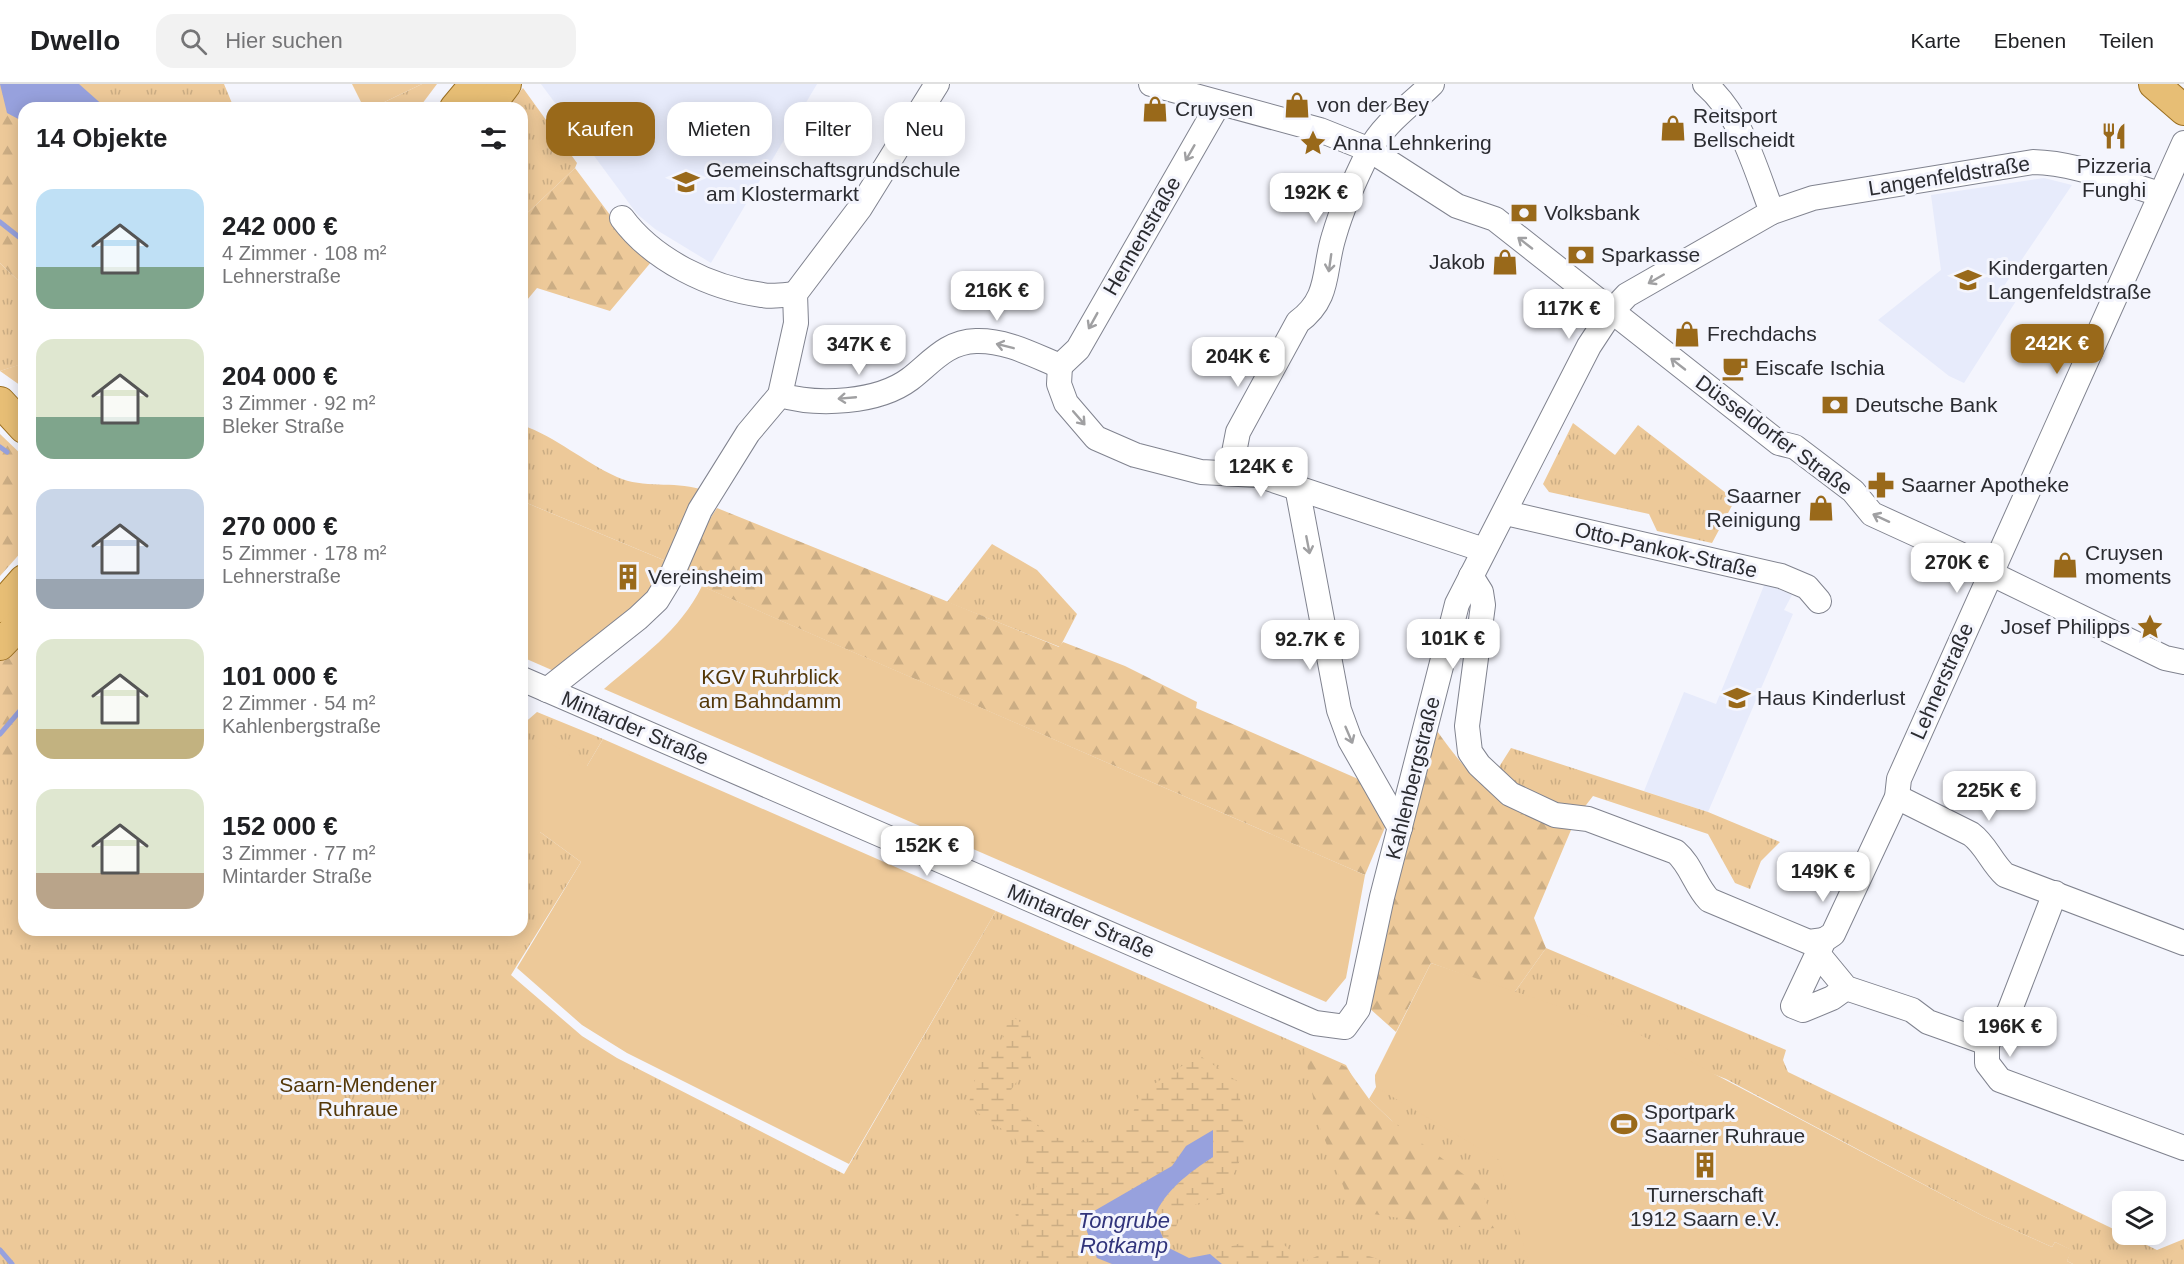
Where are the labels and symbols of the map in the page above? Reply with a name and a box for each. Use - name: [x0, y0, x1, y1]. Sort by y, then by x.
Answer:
- shop icon: von der Bey: [1282, 90, 1312, 120]
- place label: von der Bey: [1317, 93, 1430, 116]
- shop icon: Cruysen: [1140, 94, 1170, 124]
- place label: Cruysen: [1175, 97, 1253, 120]
- place label: Reitsport Bellscheidt: [1693, 104, 1795, 151]
- shop icon: Reitsport Bellscheidt: [1658, 113, 1688, 143]
- restaurant icon: Pizzeria Funghi: [2099, 121, 2129, 151]
- place icon: Anna Lehnkering: [1298, 128, 1328, 158]
- place label: Anna Lehnkering: [1333, 131, 1492, 154]
- one-way arrow: [1183, 144, 1195, 161]
- street label: Langenfeldstraße: [1866, 151, 2031, 200]
- place label: Pizzeria Funghi: [2077, 154, 2152, 201]
- place label: Gemeinschaftsgrundschule am Klostermarkt: [706, 158, 960, 205]
- school or university icon: Gemeinschaftsgrundschule am Klostermarkt: [671, 167, 701, 197]
- street label: Hennenstraße: [1098, 172, 1185, 299]
- pin: 192K €: [1267, 173, 1365, 224]
- bank icon: Volksbank: [1509, 198, 1539, 228]
- place label: Volksbank: [1544, 201, 1640, 224]
- one-way arrow: [1518, 236, 1534, 249]
- bank icon: Sparkasse: [1566, 240, 1596, 270]
- place label: Sparkasse: [1601, 243, 1700, 266]
- shop icon: Jakob: [1490, 247, 1520, 277]
- place label: Jakob: [1429, 250, 1485, 273]
- one-way arrow: [1324, 253, 1335, 273]
- place label: Kindergarten Langenfeldstraße: [1988, 256, 2151, 303]
- school or university icon: Kindergarten Langenfeldstraße: [1953, 265, 1983, 295]
- pin: 216K €: [948, 271, 1046, 322]
- one-way arrow: [1648, 273, 1665, 285]
- pin: 117K €: [1520, 289, 1618, 340]
- one-way arrow: [1087, 312, 1098, 330]
- shop icon: Frechdachs: [1672, 319, 1702, 349]
- place label: Frechdachs: [1707, 322, 1817, 345]
- pin: 242K €: [2008, 324, 2106, 375]
- pin: 347K €: [810, 325, 908, 376]
- pin: 204K €: [1189, 337, 1287, 388]
- one-way arrow: [996, 339, 1015, 351]
- cafe icon: Eiscafe Ischia: [1720, 353, 1750, 383]
- place label: Eiscafe Ischia: [1755, 356, 1885, 379]
- one-way arrow: [1670, 358, 1686, 371]
- street label: Düsseldorfer Straße: [1692, 370, 1857, 499]
- bank icon: Deutsche Bank: [1820, 390, 1850, 420]
- one-way arrow: [838, 393, 858, 404]
- place label: Deutsche Bank: [1855, 393, 1998, 416]
- one-way arrow: [1072, 410, 1086, 425]
- pin: 124K €: [1212, 447, 1310, 498]
- pharmacy icon: Saarner Apotheke: [1866, 470, 1896, 500]
- place label: Saarner Apotheke: [1901, 473, 2069, 496]
- place label: Saarner Reinigung: [1706, 484, 1801, 531]
- shop icon: Saarner Reinigung: [1806, 493, 1836, 523]
- one-way arrow: [1873, 512, 1891, 524]
- street label: Otto-Pankok-Straße: [1573, 517, 1760, 582]
- one-way arrow: [1303, 535, 1314, 554]
- place label: Cruysen moments: [2085, 541, 2171, 588]
- pin: 270K €: [1908, 543, 2006, 594]
- shop icon: Cruysen moments: [2050, 550, 2080, 580]
- building icon: Vereinsheim: [613, 562, 643, 592]
- place label: Vereinsheim: [648, 565, 764, 588]
- place icon: Josef Philipps: [2135, 612, 2165, 642]
- place label: Josef Philipps: [2000, 615, 2130, 638]
- pin: 101K €: [1404, 619, 1502, 670]
- street label: Lehnerstraße: [1906, 619, 1977, 743]
- pin: 92.7K €: [1255, 620, 1365, 671]
- park label: KGV Ruhrblick am Bahndamm: [699, 665, 841, 712]
- school or university icon: Haus Kinderlust: [1722, 683, 1752, 713]
- street label: Mintarder Straße: [558, 686, 712, 769]
- place label: Haus Kinderlust: [1757, 686, 1905, 709]
- street label: Kahlenbergstraße: [1381, 694, 1444, 862]
- one-way arrow: [1344, 725, 1355, 744]
- pin: 225K €: [1940, 771, 2038, 822]
- pin: 152K €: [878, 826, 976, 877]
- pin: 149K €: [1774, 852, 1872, 903]
- street label: Mintarder Straße: [1004, 879, 1158, 962]
- pin: 196K €: [1961, 1007, 2059, 1058]
- park label: Saarn-Mendener Ruhraue: [279, 1073, 437, 1120]
- place label: Sportpark Saarner Ruhraue: [1644, 1100, 1805, 1147]
- sports icon: Sportpark Saarner Ruhraue: [1609, 1109, 1639, 1139]
- building icon: Turnerschaft 1912 Saarn e.V.: [1690, 1150, 1720, 1180]
- place label: Turnerschaft 1912 Saarn e.V.: [1630, 1183, 1780, 1230]
- water label: Tongrube Rotkamp: [1078, 1208, 1170, 1258]

